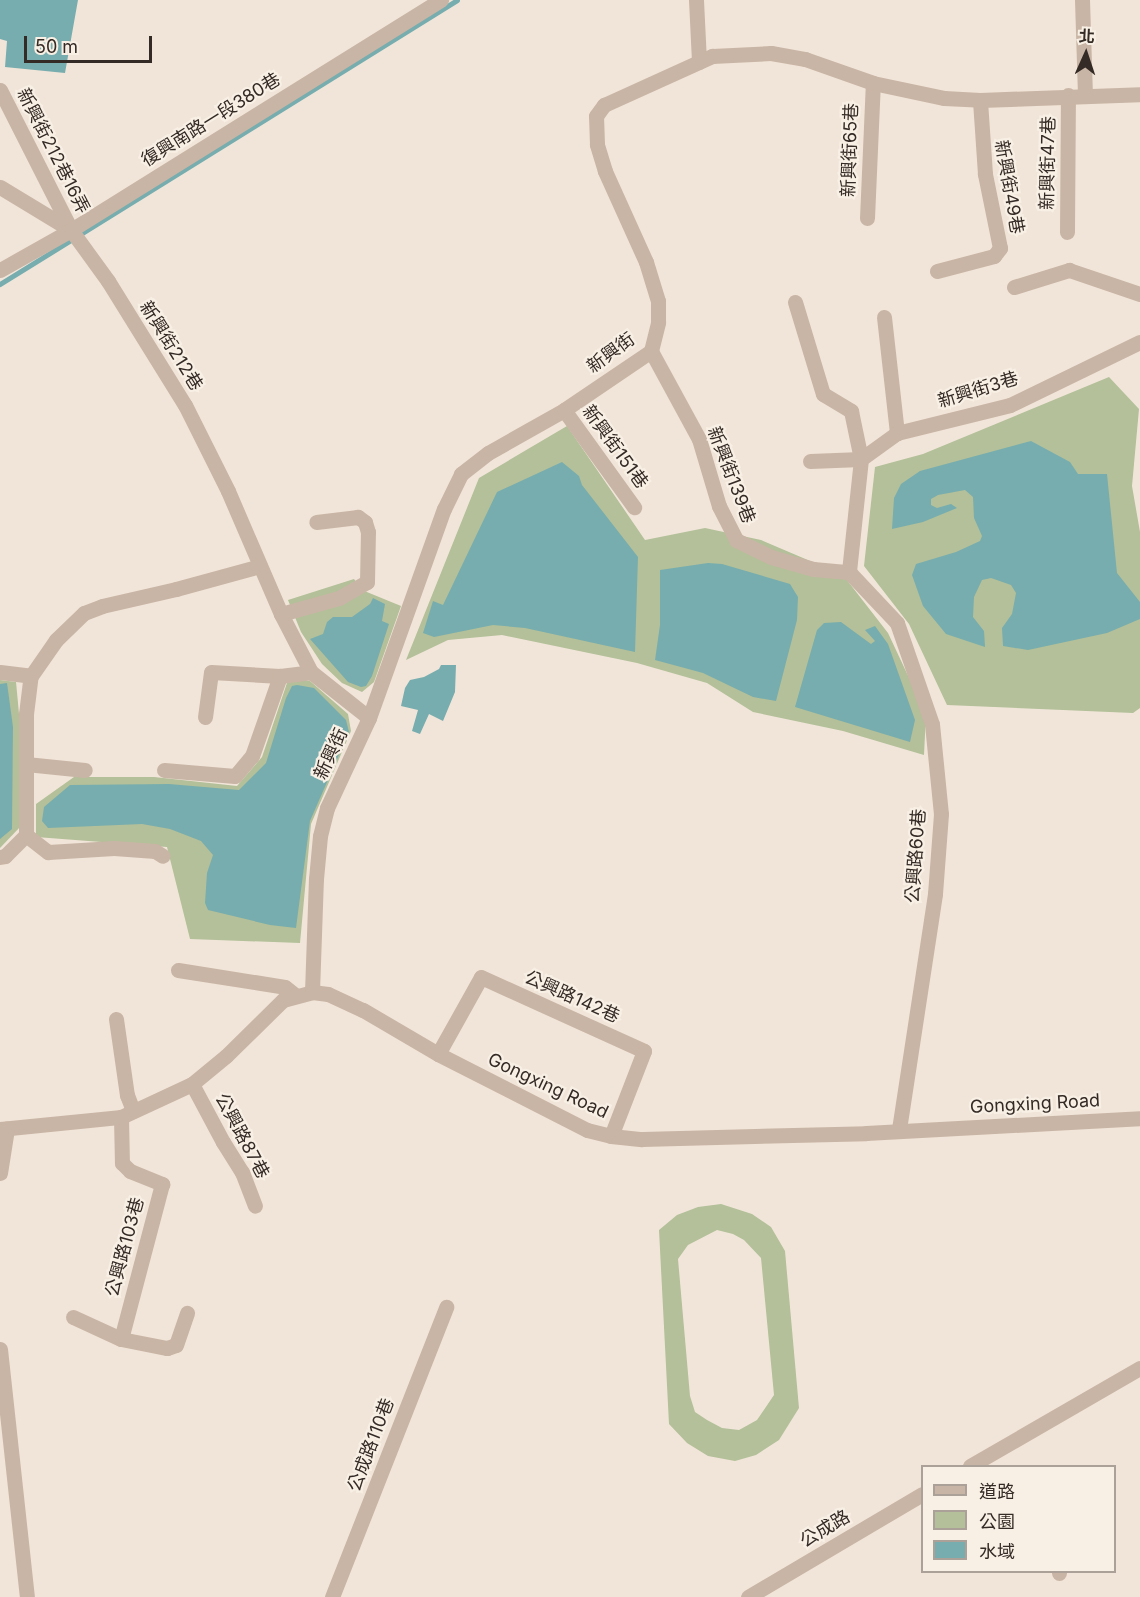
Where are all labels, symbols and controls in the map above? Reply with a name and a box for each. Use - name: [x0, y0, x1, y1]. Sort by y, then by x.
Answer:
- scale bar: [27, 24, 154, 62]
- north arrow: [1056, 24, 1116, 84]
- text: 北: [1078, 26, 1095, 46]
- text: 50 m: [35, 36, 78, 57]
- street label: 復興南路一段380巷: [138, 69, 284, 171]
- street label: 新興街212巷16弄: [12, 85, 94, 217]
- street label: 新興街65巷: [838, 103, 862, 197]
- street label: 新興街47巷: [1036, 116, 1060, 210]
- street label: 新興街49巷: [990, 138, 1028, 236]
- street label: 新興街212巷: [135, 297, 207, 395]
- street label: 新興街: [583, 328, 639, 378]
- street label: 新興街3巷: [935, 368, 1021, 412]
- street label: 新興街151巷: [578, 401, 652, 493]
- street label: 新興街139巷: [703, 424, 759, 526]
- street label: 新興街: [310, 725, 352, 783]
- street label: 公興路60巷: [902, 808, 930, 904]
- street label: 公興路142巷: [521, 966, 623, 1028]
- street label: Gongxing Road: [484, 1049, 612, 1123]
- street label: 公興路87巷: [211, 1090, 273, 1182]
- street label: Gongxing Road: [969, 1090, 1101, 1118]
- street label: 公興路103巷: [101, 1195, 149, 1299]
- street label: 公成路110巷: [343, 1395, 399, 1495]
- legend: [921, 1465, 1116, 1573]
- text: 道路: [979, 1481, 1015, 1502]
- street label: 公成路: [796, 1506, 854, 1552]
- text: 公園: [979, 1511, 1015, 1532]
- text: 水域: [979, 1541, 1015, 1562]

